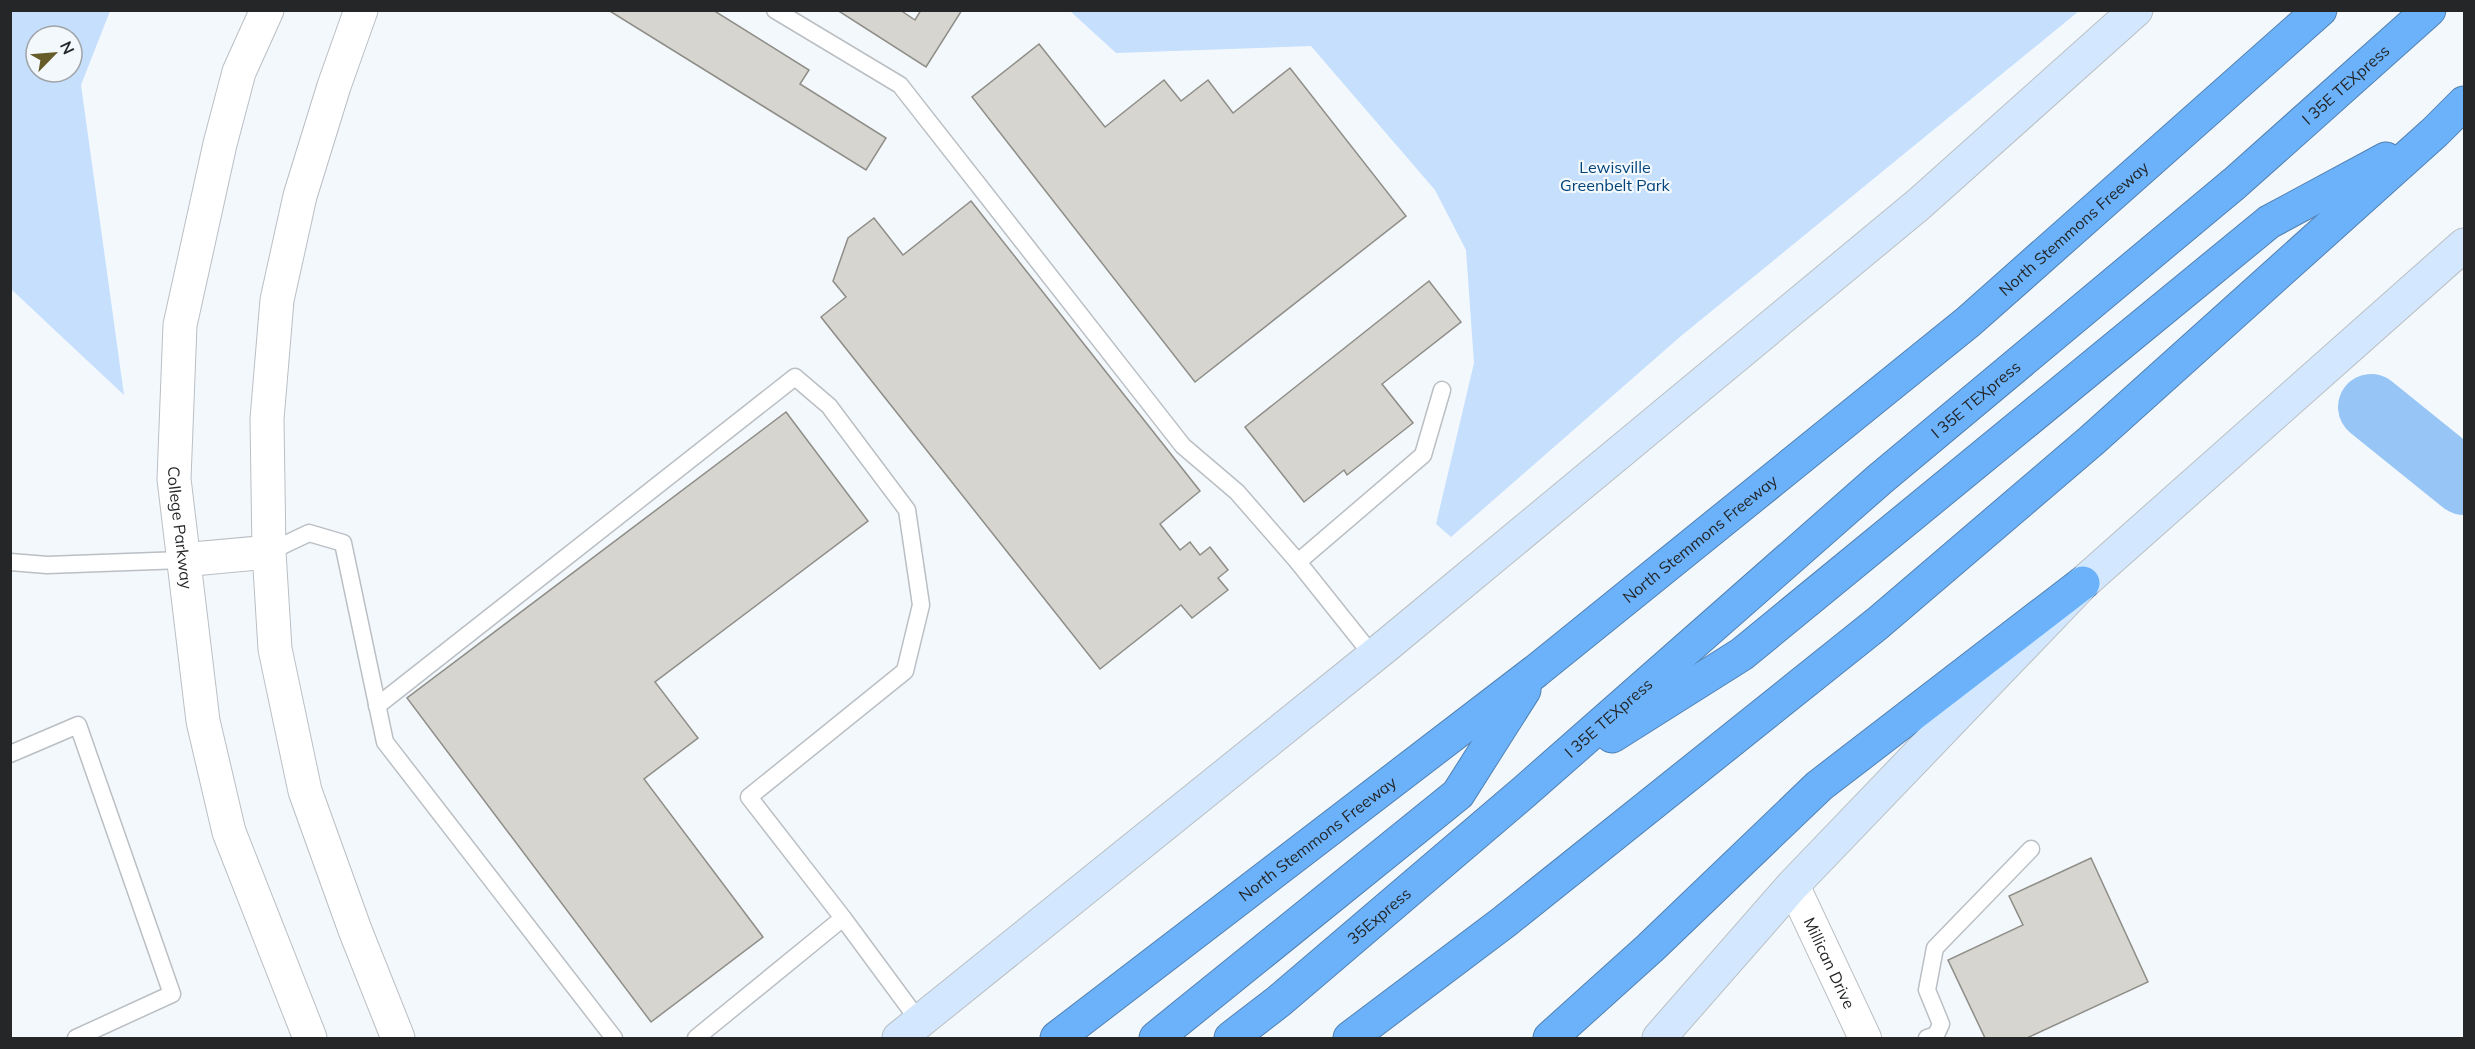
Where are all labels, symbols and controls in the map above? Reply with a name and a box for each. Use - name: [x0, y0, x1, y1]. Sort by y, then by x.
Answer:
- north arrow: [24, 24, 84, 84]
- text: N: [56, 38, 79, 57]
- street label: I 35E TEXpress: [2298, 40, 2393, 129]
- street label: North Stemmons Freeway: [1995, 156, 2153, 300]
- park label: Lewisville Greenbelt Park: [1560, 157, 1671, 195]
- street label: I 35E TEXpress: [1927, 356, 2024, 442]
- street label: College Parkway: [164, 466, 197, 591]
- street label: North Stemmons Freeway: [1618, 470, 1782, 607]
- street label: I 35E TEXpress: [1560, 674, 1657, 762]
- street label: North Stemmons Freeway: [1235, 772, 1401, 905]
- street label: 35Express: [1343, 883, 1415, 948]
- street label: Millican Drive: [1800, 914, 1860, 1012]

